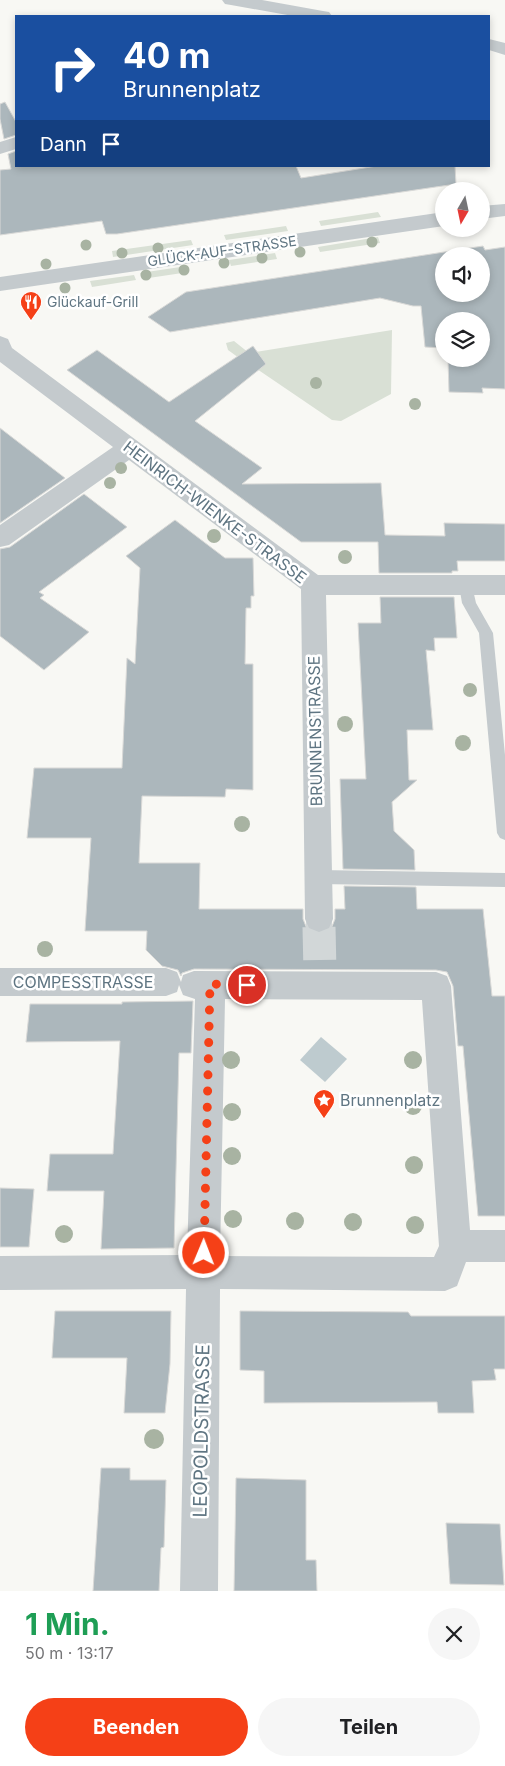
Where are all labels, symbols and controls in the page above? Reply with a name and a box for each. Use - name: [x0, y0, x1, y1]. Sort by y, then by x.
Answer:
- text: 40 m: [123, 34, 211, 76]
- icon: right: [40, 35, 105, 100]
- text: Brunnenplatz: [123, 76, 261, 102]
- icon: arrive: [97, 130, 125, 158]
- text: Dann: [40, 133, 87, 156]
- north arrow: [435, 182, 490, 238]
- map controls: [435, 182, 490, 367]
- street label: GLÜCK-AUF-STRASSE: [146, 232, 298, 269]
- button: sound: [435, 247, 490, 302]
- restaurant icon: Glückauf-Grill: [19, 290, 43, 321]
- place label: Glückauf-Grill: [47, 293, 138, 310]
- button: layers: [435, 312, 490, 367]
- street label: HEINRICH-WIENKE-STRASSE: [119, 437, 311, 587]
- street label: BRUNNENSTRASSE: [304, 656, 326, 806]
- pin: [226, 964, 268, 1006]
- icon: arrive: [233, 971, 261, 999]
- street label: COMPESSTRASSE: [13, 972, 153, 992]
- place icon: Brunnenplatz: [312, 1088, 336, 1119]
- place label: Brunnenplatz: [340, 1090, 440, 1110]
- position arrow: [177, 1226, 229, 1278]
- street label: LEOPOLDSTRASSE: [188, 1344, 215, 1518]
- text: 1 Min.: [25, 1606, 110, 1642]
- button: close: [428, 1608, 480, 1660]
- text: 50 m · 13:17: [25, 1643, 114, 1663]
- button: Beenden: [25, 1698, 248, 1756]
- button: Teilen: [258, 1698, 480, 1756]

